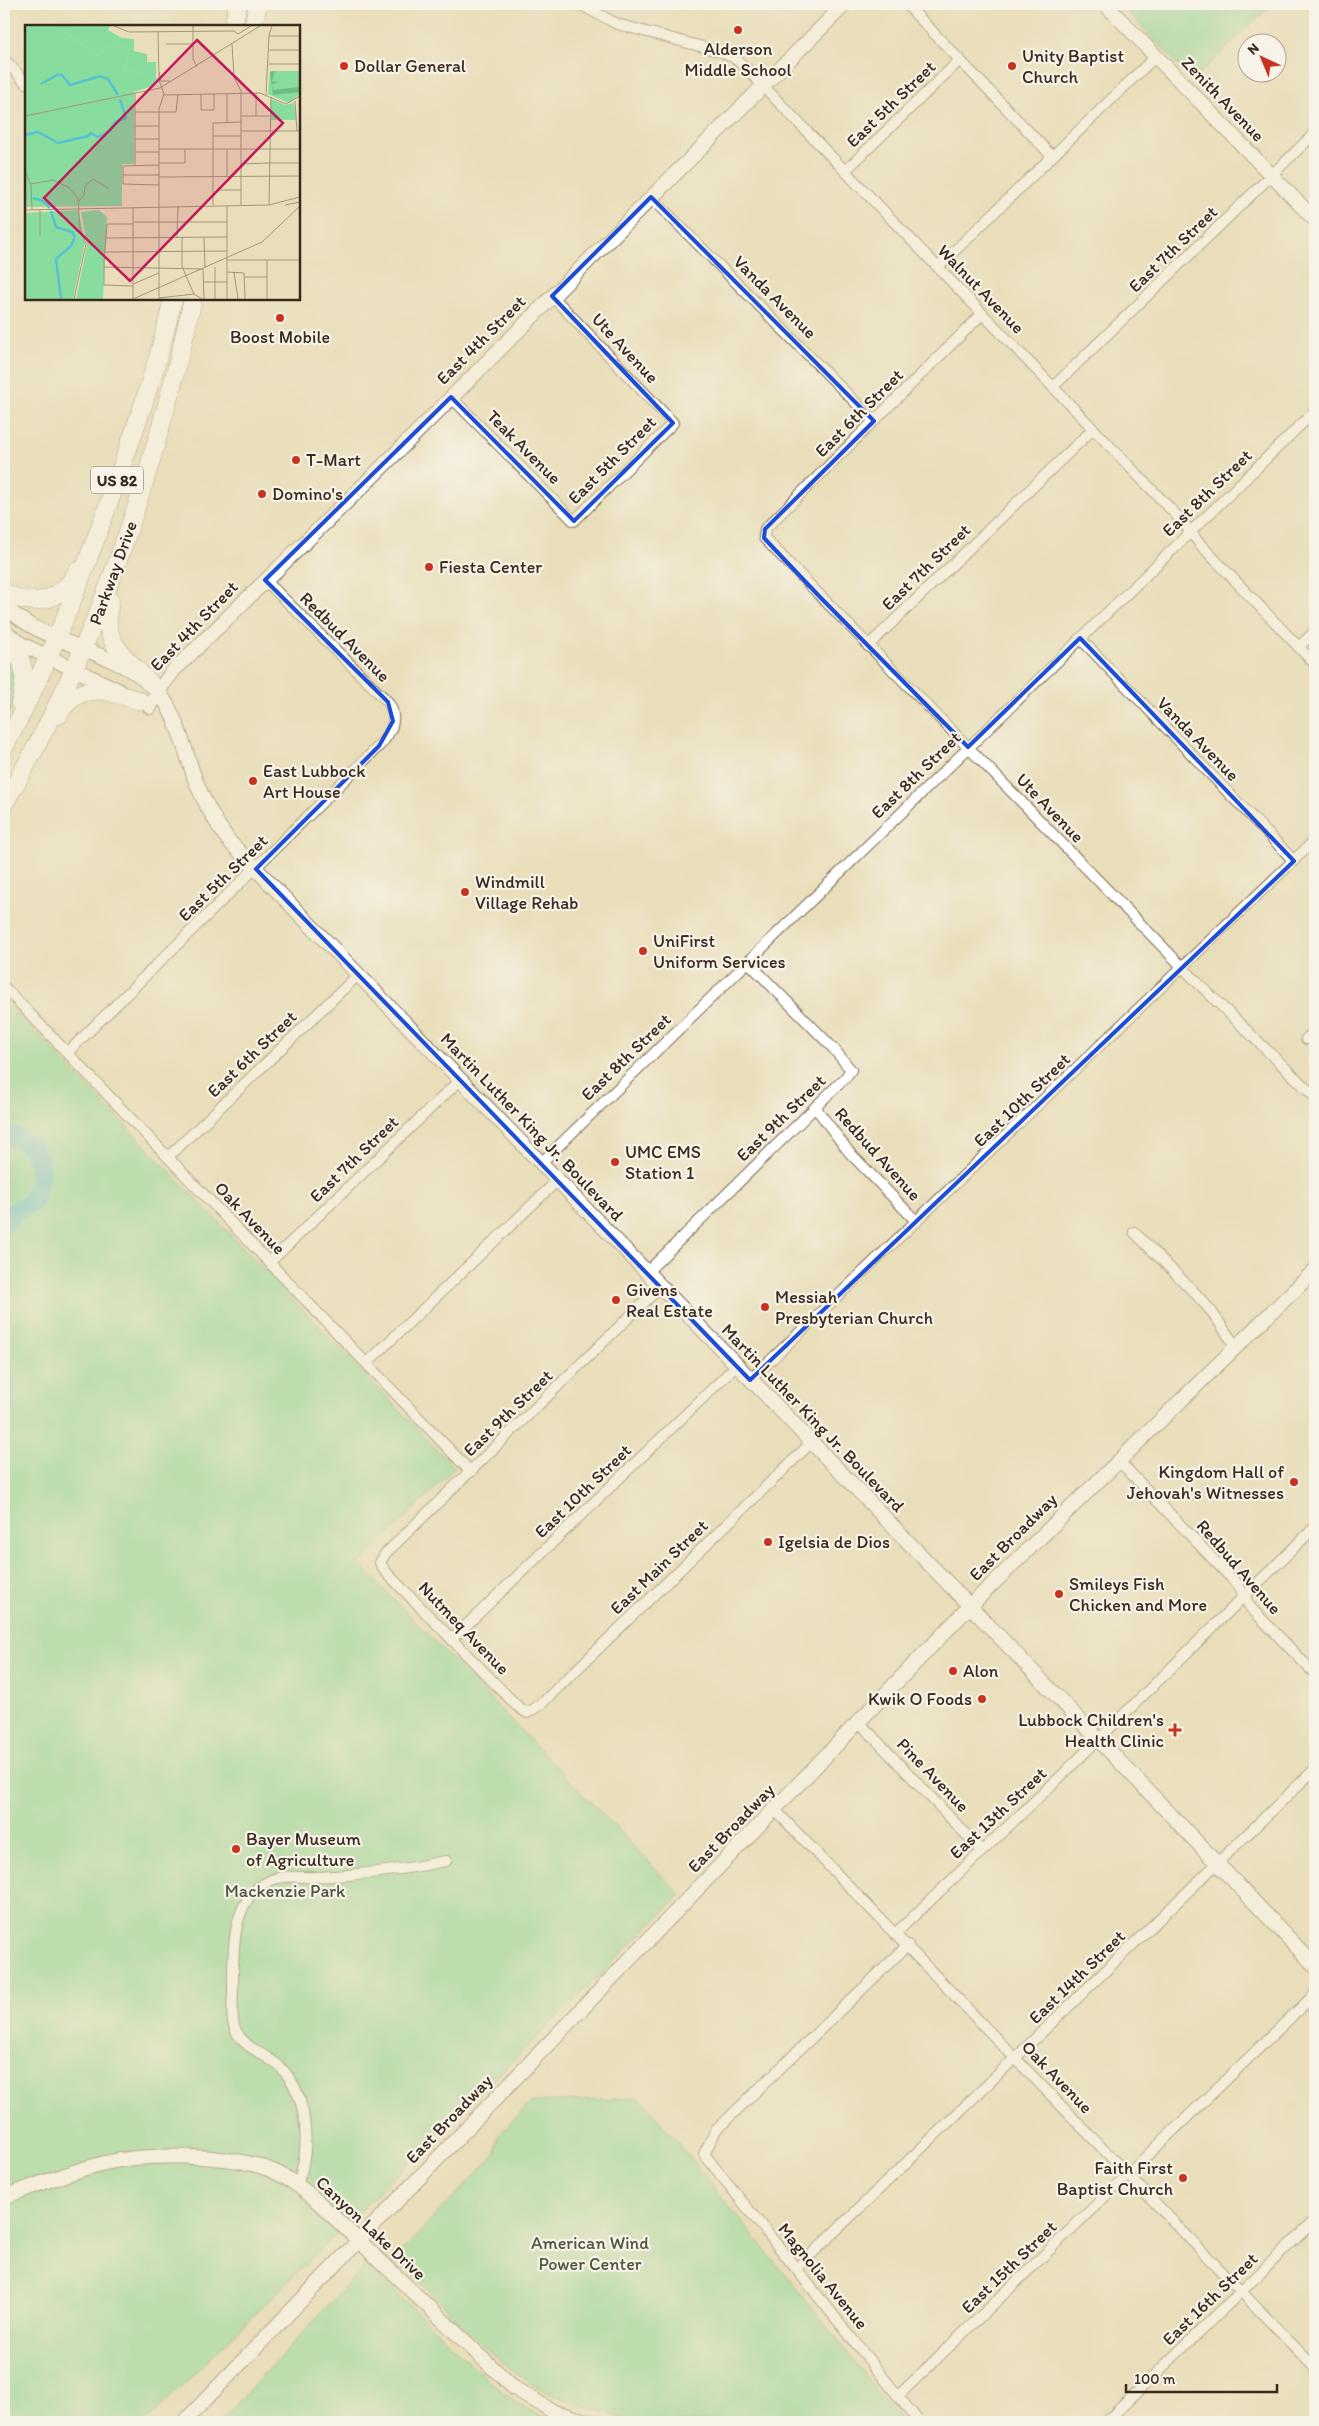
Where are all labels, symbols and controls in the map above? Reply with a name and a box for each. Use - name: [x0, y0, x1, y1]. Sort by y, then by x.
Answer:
- marker: Alderson Middle School: [732, 24, 744, 36]
- inset map: [25, 25, 300, 300]
- north arrow: [1236, 32, 1286, 82]
- place label: Alderson Middle School: [684, 38, 792, 81]
- text: N: [1244, 40, 1263, 58]
- place label: Unity Baptist Church: [1022, 45, 1124, 88]
- street label: Zenith Avenue: [1177, 52, 1269, 146]
- place label: Dollar General: [354, 55, 466, 77]
- street label: East 5th Street: [842, 56, 941, 152]
- marker: Dollar General: [338, 60, 350, 72]
- marker: Unity Baptist Church: [1006, 60, 1018, 72]
- street label: East 7th Street: [1124, 201, 1222, 297]
- street label: Walnut Avenue: [933, 240, 1029, 338]
- street label: Vanda Avenue: [729, 251, 821, 343]
- street label: East 4th Street: [432, 291, 530, 389]
- street label: Ute Avenue: [587, 308, 663, 388]
- marker: Boost Mobile: [274, 312, 286, 324]
- place label: Boost Mobile: [230, 326, 330, 348]
- street label: East 6th Street: [810, 364, 908, 462]
- street label: Teak Avenue: [482, 405, 566, 489]
- street label: East 5th Street: [563, 411, 661, 509]
- street label: East 8th Street: [1158, 445, 1257, 541]
- place label: T-Mart: [306, 449, 361, 471]
- marker: T-Mart: [290, 454, 302, 466]
- road number: US 82: [91, 466, 143, 494]
- place label: Domino's: [272, 483, 343, 505]
- marker: Domino's: [256, 488, 268, 500]
- street label: Parkway Drive: [84, 518, 142, 628]
- street label: East 7th Street: [877, 519, 975, 615]
- place label: Fiesta Center: [439, 556, 542, 578]
- marker: Fiesta Center: [423, 561, 435, 573]
- street label: East 4th Street: [145, 576, 243, 676]
- street label: Redbud Avenue: [295, 587, 395, 687]
- street label: Vanda Avenue: [1152, 692, 1244, 786]
- street label: East 8th Street: [867, 727, 966, 823]
- place label: East Lubbock Art House: [263, 760, 366, 803]
- street label: Ute Avenue: [1011, 769, 1089, 847]
- marker: East Lubbock Art House: [247, 775, 259, 787]
- street label: East 5th Street: [174, 830, 273, 926]
- place label: Windmill Village Rehab: [475, 871, 578, 914]
- marker: Windmill Village Rehab: [459, 886, 471, 898]
- place label: UniFirst Uniform Services: [653, 930, 786, 973]
- marker: UniFirst Uniform Services: [637, 945, 649, 957]
- street label: East 6th Street: [203, 1006, 302, 1102]
- street label: East 8th Street: [577, 1009, 676, 1105]
- street label: Martin Luther King Jr. Boulevard: [436, 1028, 628, 1226]
- street label: East 10th Street: [969, 1048, 1075, 1152]
- street label: East 9th Street: [732, 1070, 830, 1166]
- street label: Redbud Avenue: [830, 1103, 926, 1205]
- street label: East 7th Street: [305, 1111, 403, 1207]
- place label: UMC EMS Station 1: [625, 1141, 701, 1184]
- marker: UMC EMS Station 1: [609, 1156, 621, 1168]
- street label: Oak Avenue: [210, 1177, 290, 1259]
- place label: Givens Real Estate: [626, 1279, 713, 1322]
- place label: Messiah Presbyterian Church: [775, 1286, 933, 1329]
- marker: Givens Real Estate: [610, 1294, 622, 1306]
- marker: Messiah Presbyterian Church: [759, 1301, 771, 1313]
- street label: Martin Luther King Jr. Boulevard: [717, 1319, 909, 1517]
- street label: East 9th Street: [459, 1365, 557, 1461]
- street label: East 10th Street: [530, 1439, 636, 1543]
- place label: Kingdom Hall of Jehovah's Witnesses: [1127, 1461, 1284, 1504]
- marker: Kingdom Hall of Jehovah's Witnesses: [1288, 1476, 1300, 1488]
- street label: East Broadway: [964, 1488, 1062, 1586]
- street label: East Main Street: [605, 1515, 713, 1619]
- street label: Redbud Avenue: [1192, 1515, 1286, 1619]
- place label: Igelsia de Dios: [778, 1531, 890, 1553]
- marker: Igelsia de Dios: [762, 1536, 774, 1548]
- place label: Smileys Fish Chicken and More: [1069, 1573, 1207, 1616]
- street label: Nutmeq Avenue: [414, 1577, 514, 1679]
- marker: Smileys Fish Chicken and More: [1053, 1588, 1065, 1600]
- place label: Alon: [963, 1660, 999, 1682]
- marker: Alon: [947, 1665, 959, 1677]
- place label: Kwik O Foods: [868, 1688, 972, 1710]
- marker: Kwik O Foods: [976, 1693, 988, 1705]
- place label: Lubbock Children's Health Clinic: [1018, 1709, 1164, 1752]
- marker: Lubbock Children's Health Clinic: [1168, 1723, 1182, 1737]
- street label: Pine Avenue: [892, 1733, 974, 1817]
- street label: East 13th Street: [945, 1762, 1051, 1864]
- street label: East Broadway: [683, 1778, 779, 1877]
- place label: Bayer Museum of Agriculture: [246, 1828, 361, 1871]
- marker: Bayer Museum of Agriculture: [230, 1843, 242, 1855]
- park label: Mackenzie Park: [225, 1880, 346, 1902]
- street label: East 14th Street: [1024, 1925, 1130, 2029]
- street label: Oak Avenue: [1017, 2036, 1097, 2118]
- street label: East Broadway: [401, 2069, 497, 2168]
- place label: Faith First Baptist Church: [1057, 2157, 1173, 2200]
- street label: Canyon Lake Drive: [311, 2171, 431, 2285]
- marker: Faith First Baptist Church: [1177, 2172, 1189, 2184]
- street label: East 15th Street: [957, 2216, 1062, 2318]
- street label: Magnolia Avenue: [773, 2218, 873, 2334]
- park label: American Wind Power Center: [531, 2232, 649, 2275]
- street label: East 16th Street: [1158, 2248, 1263, 2350]
- scale bar: [1126, 2361, 1278, 2393]
- text: 100 m: [1134, 2370, 1176, 2388]

